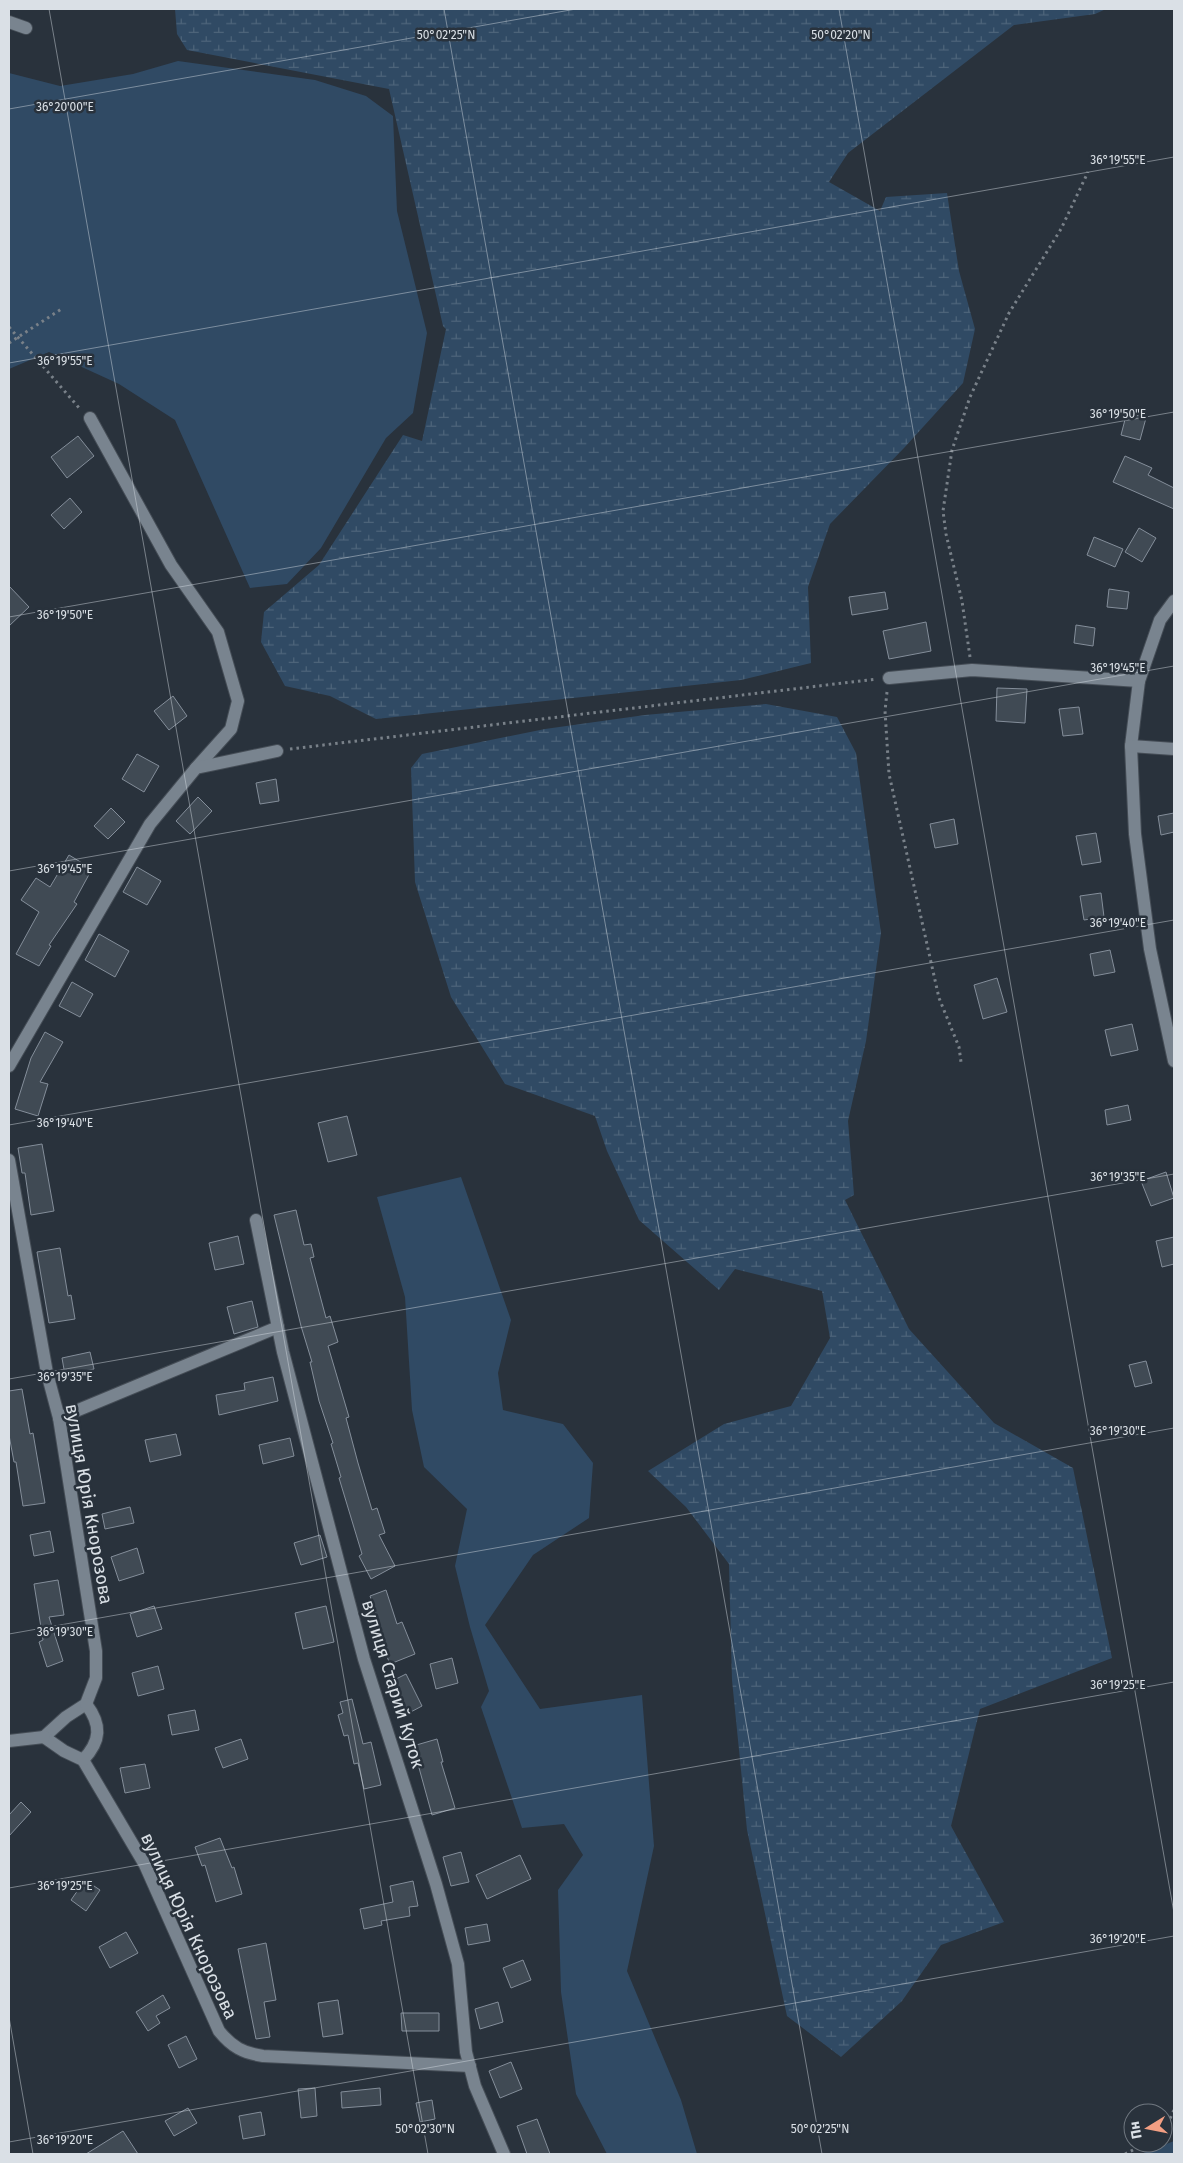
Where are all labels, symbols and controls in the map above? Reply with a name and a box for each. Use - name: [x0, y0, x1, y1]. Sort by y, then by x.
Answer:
- text: 50°02'25"N: [417, 28, 475, 42]
- text: 50°02'20"N: [811, 28, 871, 42]
- text: 36°20'00"E: [36, 100, 94, 114]
- text: 36°19'55"E: [1090, 153, 1146, 167]
- text: 36°19'55"E: [37, 354, 93, 368]
- text: 36°19'50"E: [1090, 407, 1146, 421]
- text: 36°19'50"E: [37, 608, 93, 622]
- text: 36°19'45"E: [1090, 661, 1146, 675]
- text: 36°19'45"E: [37, 862, 93, 876]
- text: 36°19'40"E: [1090, 916, 1146, 930]
- text: 36°19'40"E: [37, 1116, 93, 1130]
- text: 36°19'35"E: [1090, 1170, 1146, 1184]
- text: 36°19'35"E: [37, 1370, 93, 1384]
- street label: вулиця Юрія Кнорозова: [61, 1402, 117, 1606]
- text: 36°19'30"E: [1090, 1424, 1146, 1438]
- street label: вулиця Старий Куток: [357, 1597, 429, 1772]
- text: 36°19'30"E: [37, 1625, 93, 1639]
- text: 36°19'25"E: [1090, 1678, 1146, 1692]
- street label: вулиця Юрія Кнорозова: [136, 1829, 242, 2023]
- text: 36°19'25"E: [37, 1879, 93, 1893]
- text: 36°19'20"E: [1090, 1932, 1146, 1946]
- north arrow: [1123, 2103, 1173, 2153]
- text: Пн: [1126, 2120, 1146, 2140]
- text: 50°02'30"N: [395, 2122, 455, 2136]
- text: 50°02'25"N: [791, 2122, 849, 2136]
- text: 36°19'20"E: [37, 2133, 93, 2147]

